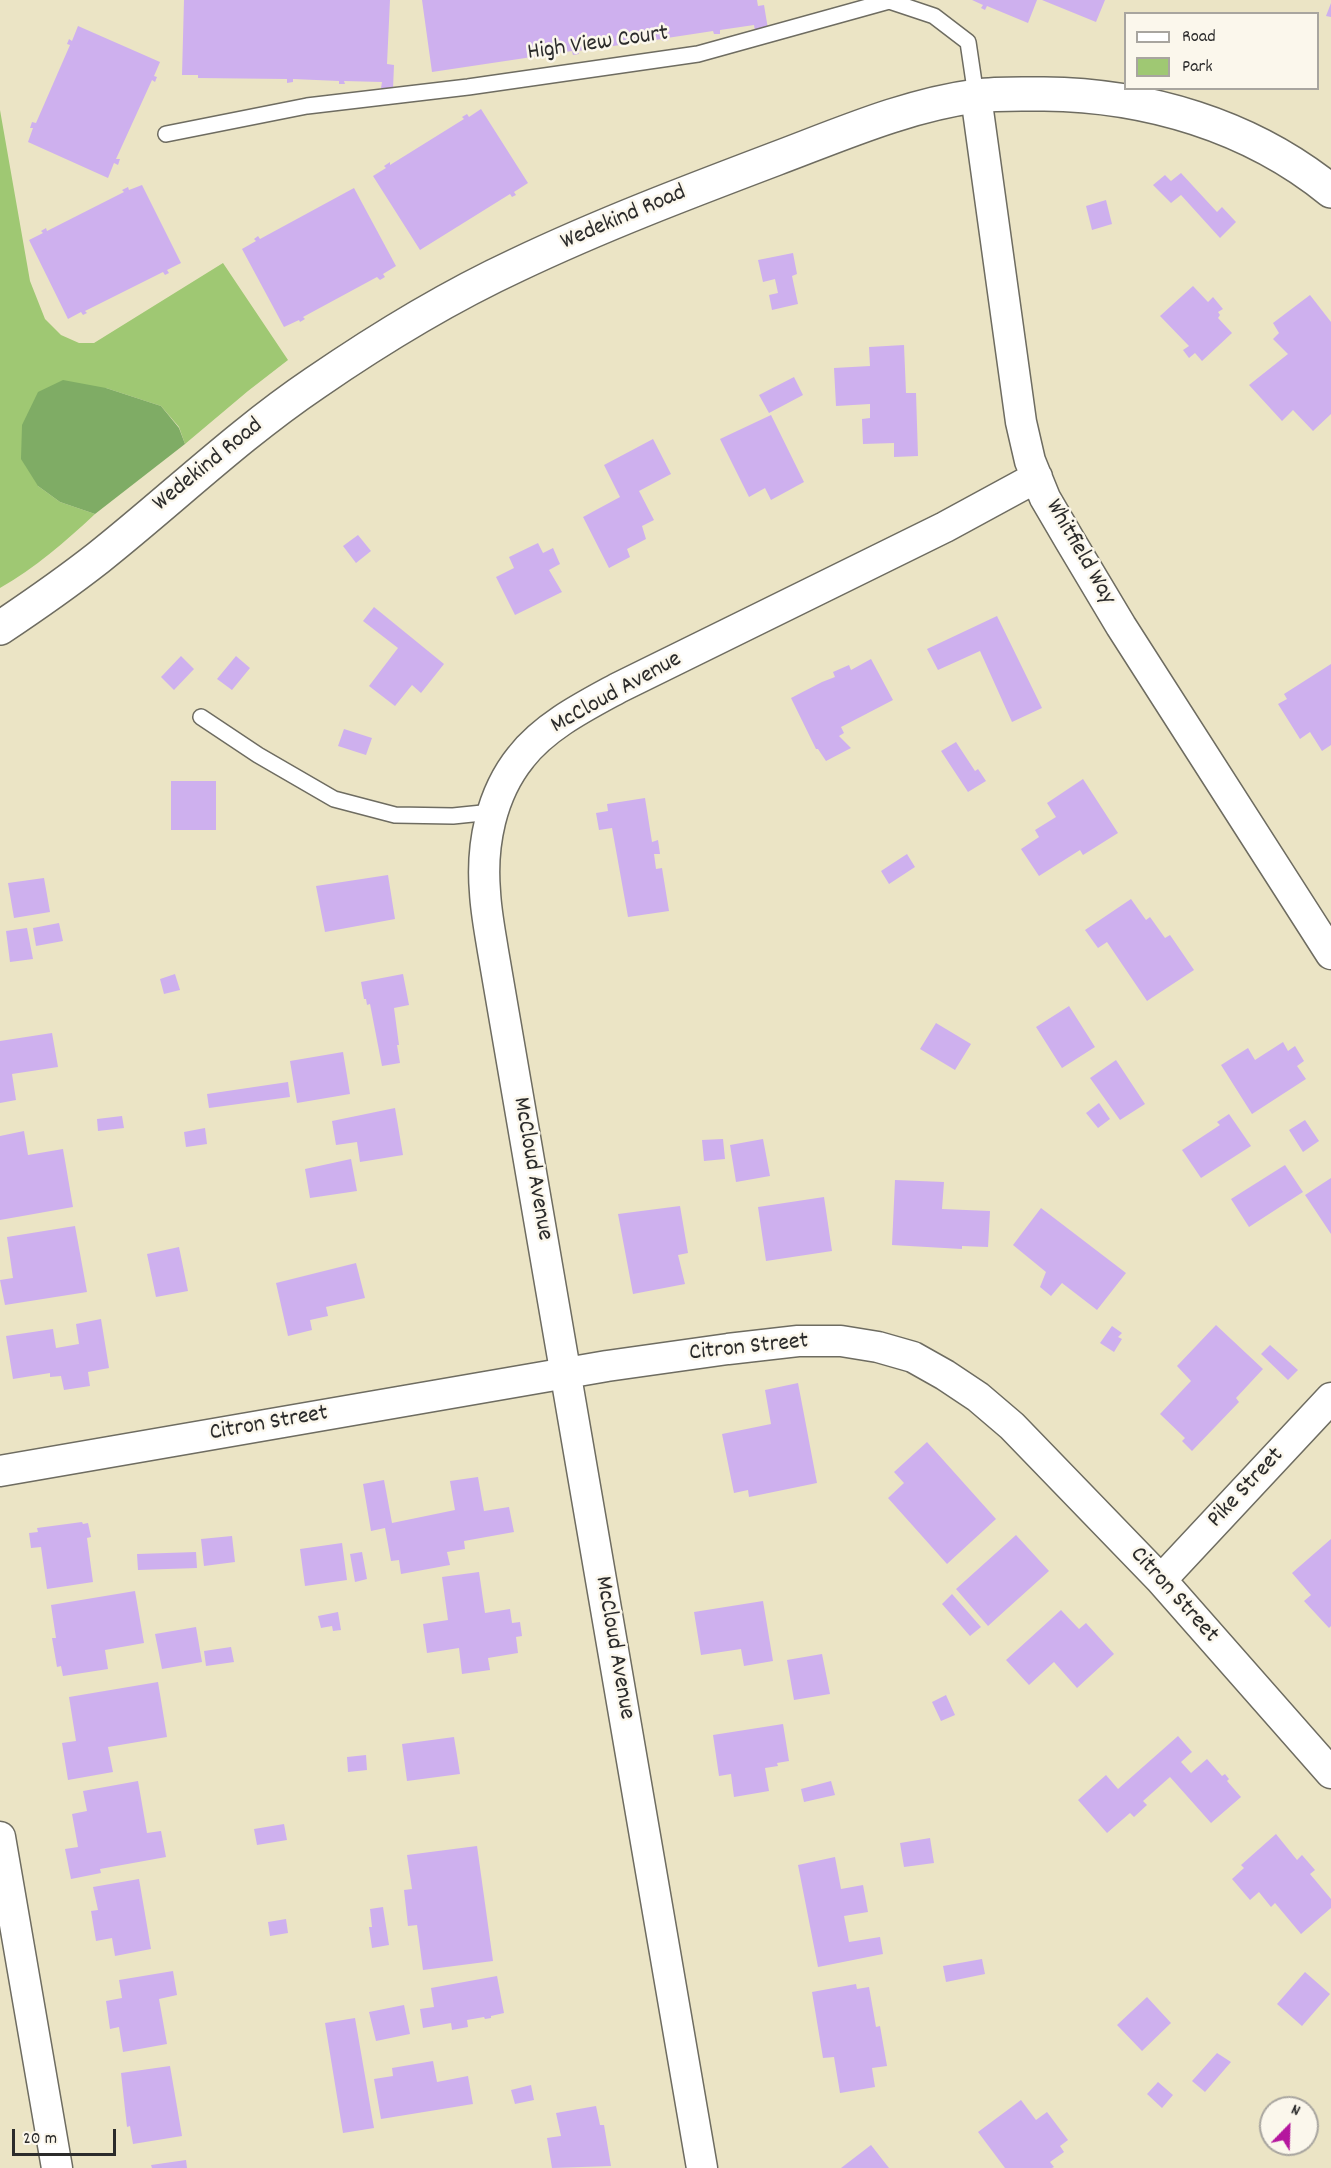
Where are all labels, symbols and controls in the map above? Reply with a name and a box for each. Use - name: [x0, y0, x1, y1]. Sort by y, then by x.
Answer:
- legend: [1124, 12, 1319, 90]
- street label: High View Court: [526, 21, 670, 69]
- text: Road: [1182, 25, 1216, 50]
- text: Park: [1182, 55, 1213, 80]
- street label: Wedekind Road: [557, 180, 691, 258]
- street label: Wedekind Road: [148, 413, 270, 519]
- street label: Whitfield Way: [1037, 495, 1121, 611]
- street label: McCloud Avenue: [547, 646, 687, 742]
- street label: McCloud Avenue: [504, 1095, 558, 1243]
- street label: Citron Street: [688, 1328, 810, 1370]
- street label: Citron Street: [208, 1400, 330, 1450]
- street label: Pike Street: [1203, 1443, 1291, 1535]
- street label: Citron Street: [1122, 1542, 1224, 1650]
- street label: McCloud Avenue: [586, 1574, 640, 1722]
- north arrow: [1259, 2096, 1319, 2156]
- text: N: [1287, 2099, 1304, 2123]
- scale bar: [15, 2117, 118, 2155]
- text: 20 m: [23, 2127, 57, 2152]

